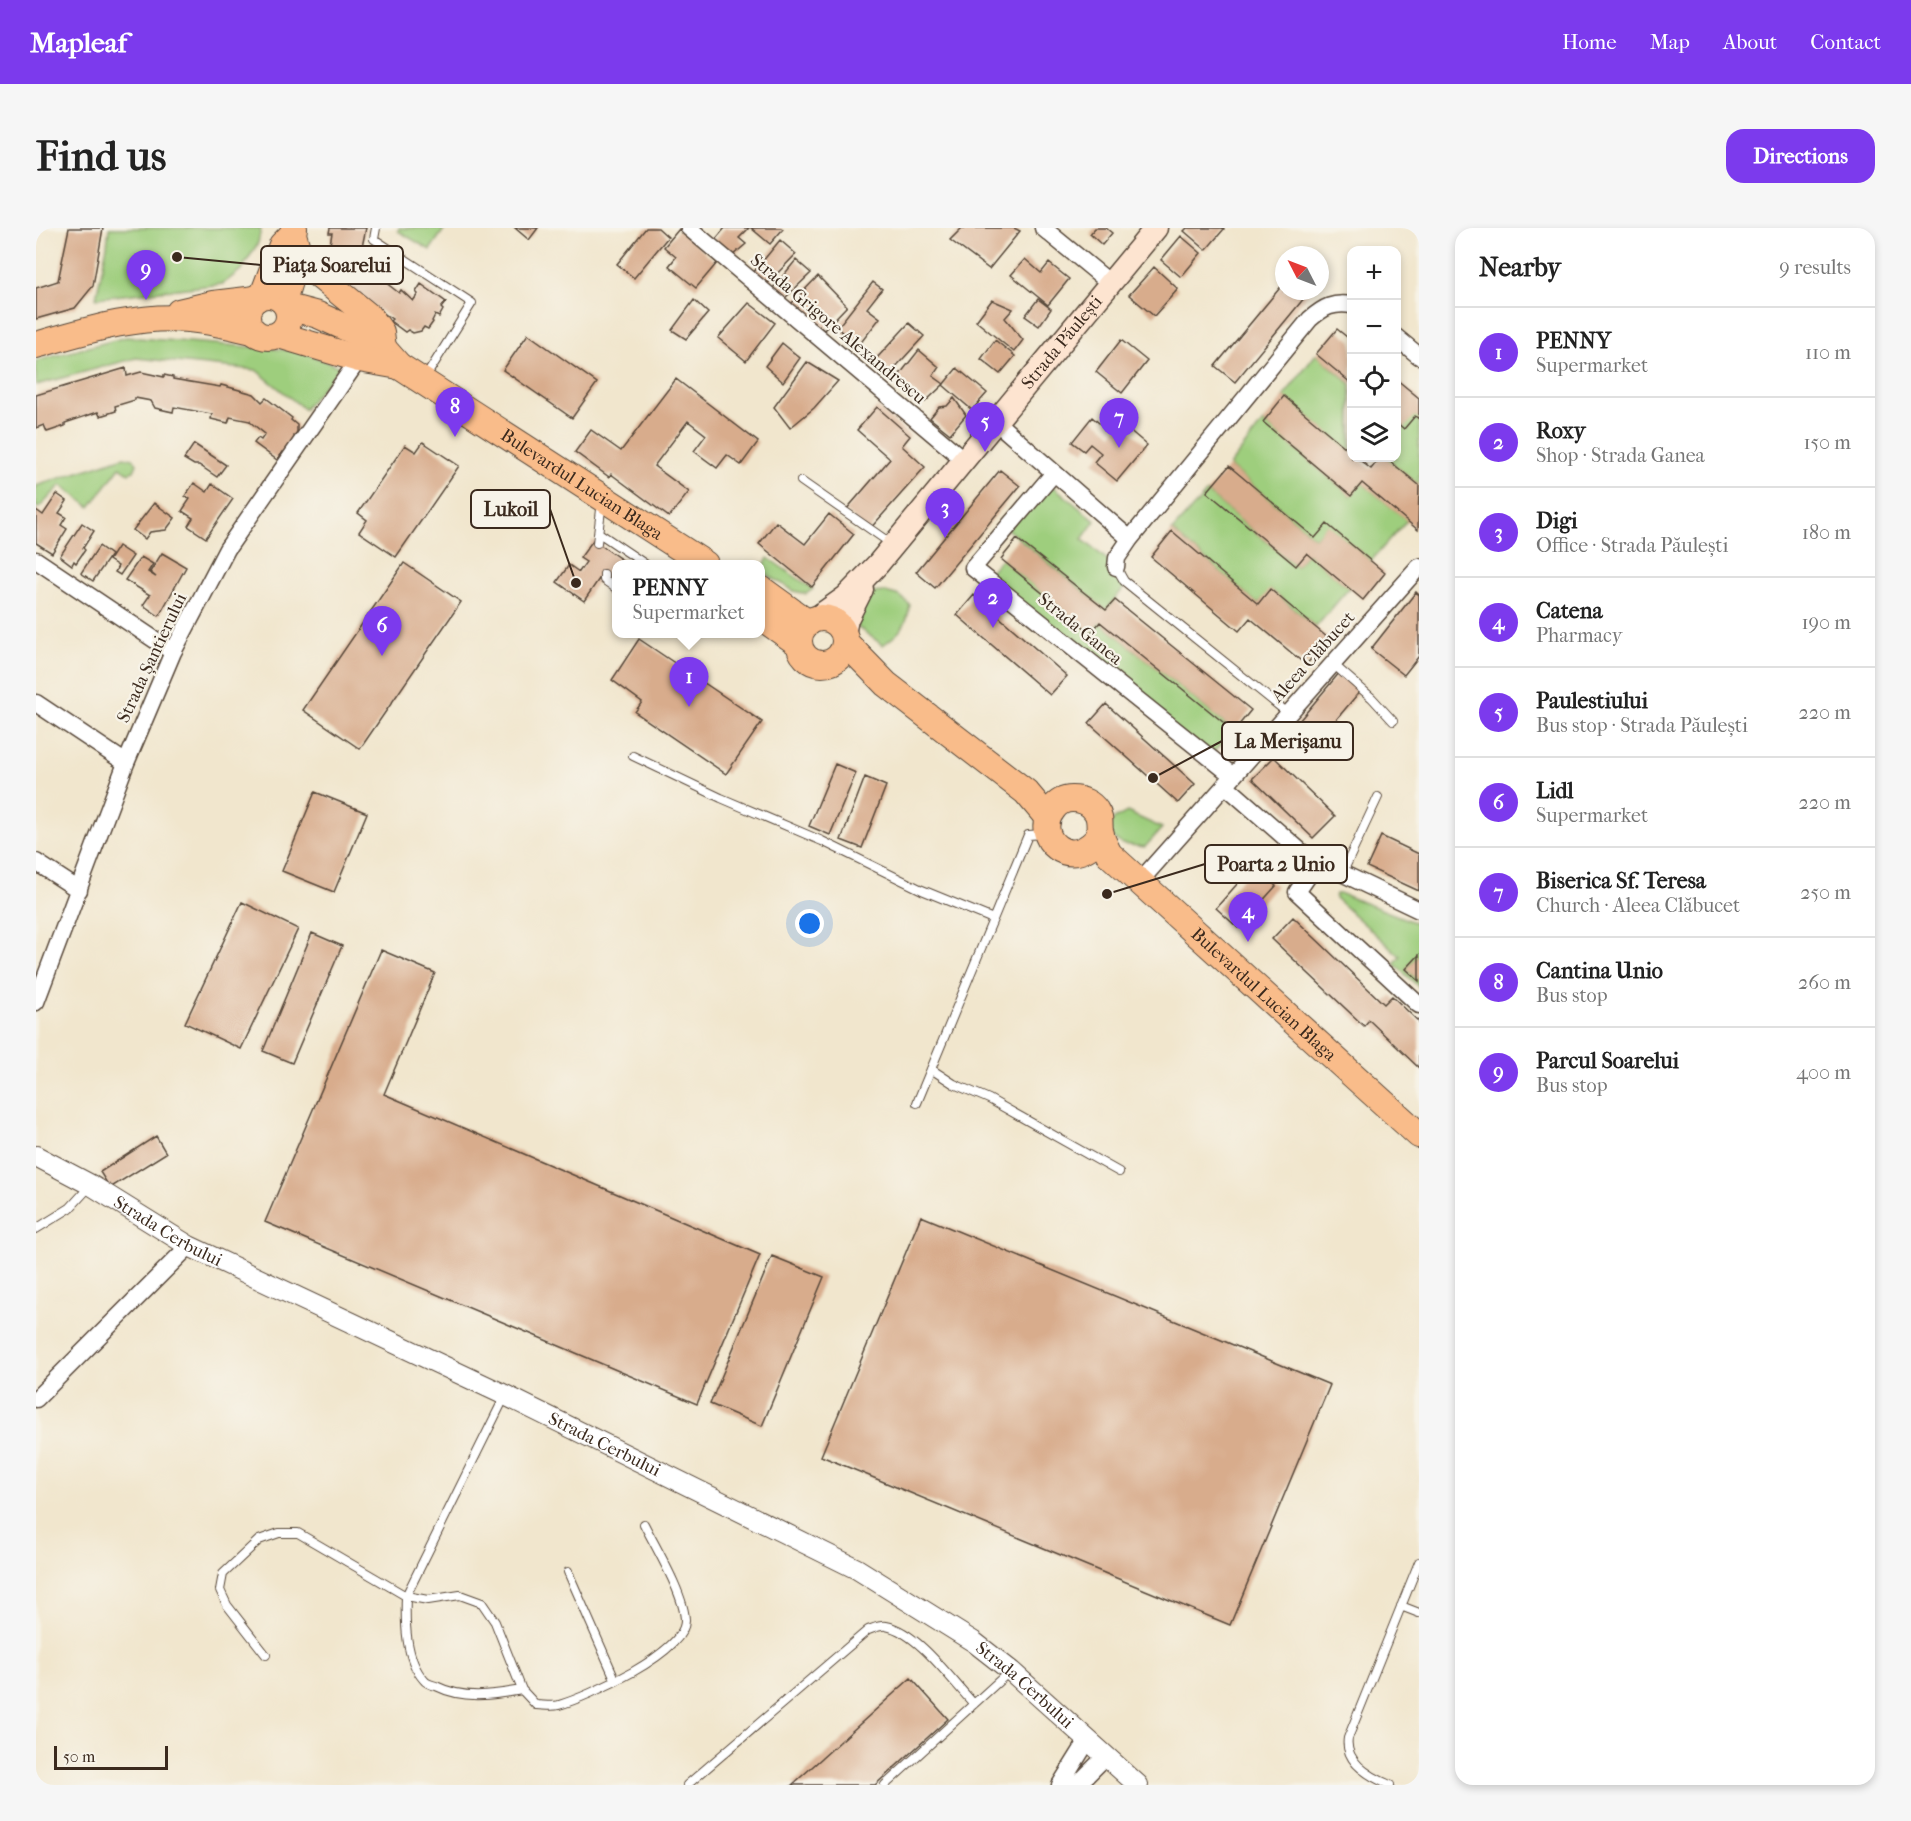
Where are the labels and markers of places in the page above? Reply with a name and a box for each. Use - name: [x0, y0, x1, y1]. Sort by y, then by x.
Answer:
- callout: Piața Soarelui: [261, 246, 403, 284]
- pin: 9: [126, 250, 166, 300]
- pin: 8: [436, 388, 474, 437]
- pin: 7: [1100, 398, 1138, 448]
- pin: 5: [966, 402, 1004, 452]
- pin: 3: [926, 488, 964, 538]
- callout: Lukoil: [471, 490, 550, 528]
- pin: 2: [974, 578, 1012, 628]
- pin: 6: [362, 606, 402, 656]
- pin: 1: [670, 658, 708, 707]
- callout: La Merișanu: [1222, 722, 1353, 760]
- callout: Poarta 2 Unio: [1205, 845, 1347, 883]
- pin: 4: [1228, 892, 1268, 942]

